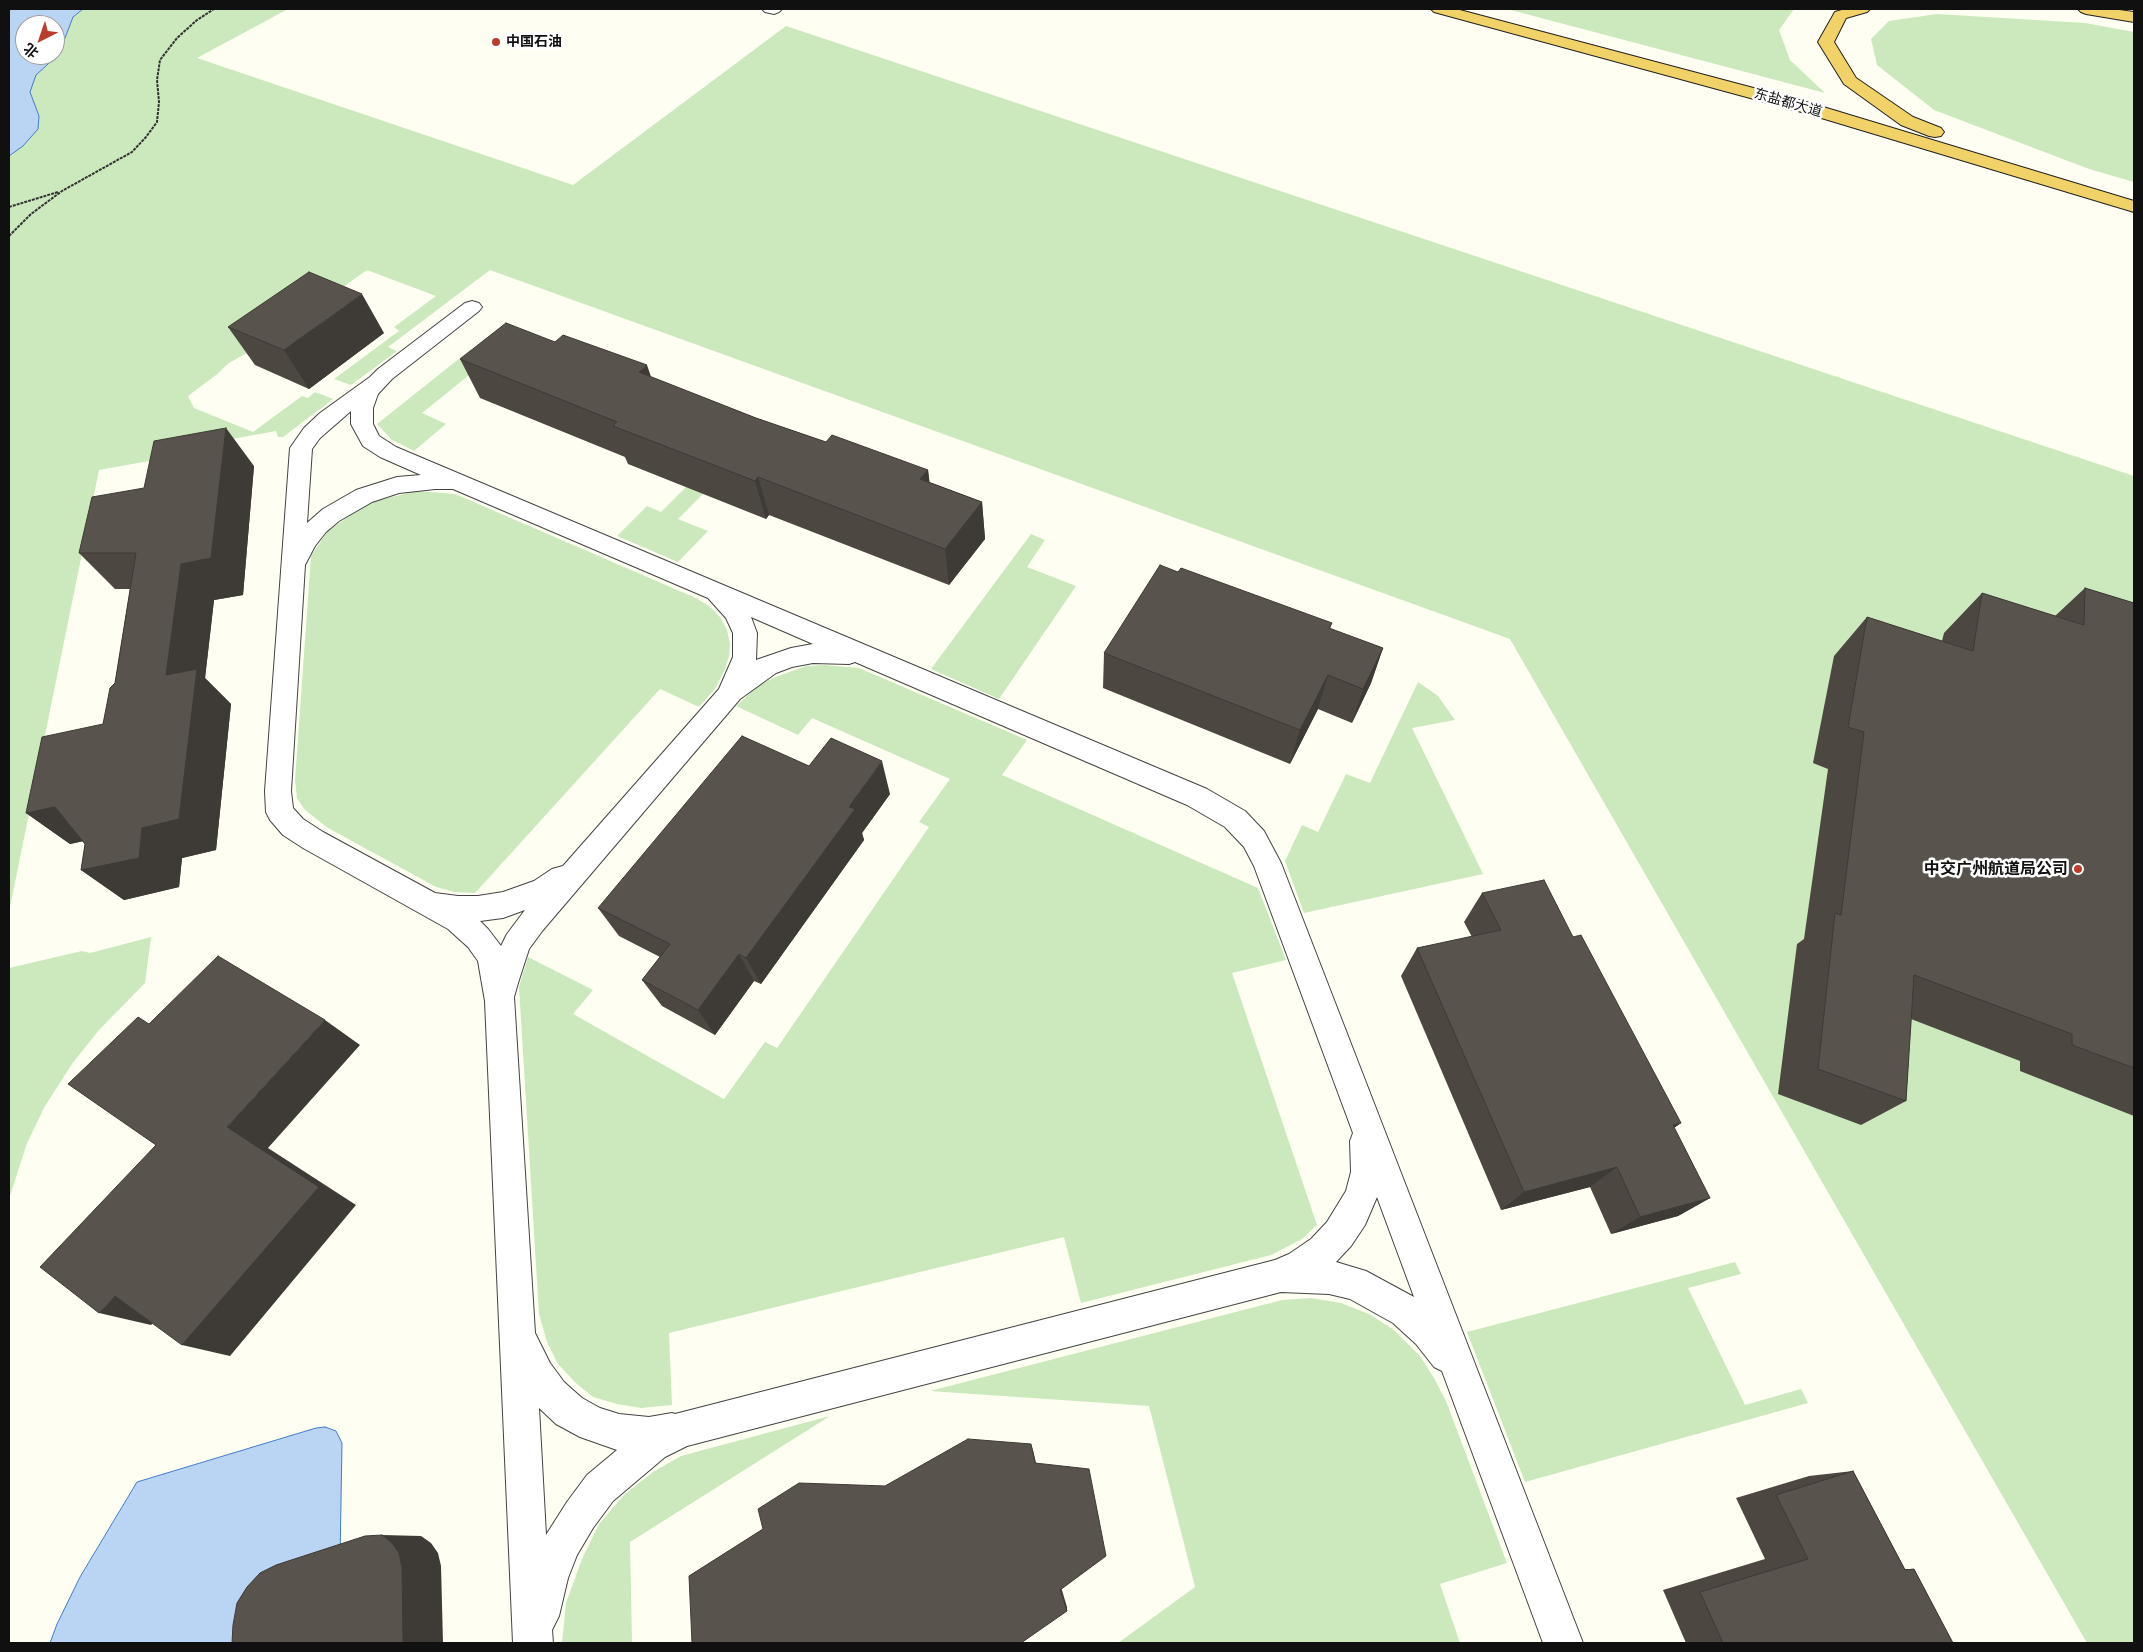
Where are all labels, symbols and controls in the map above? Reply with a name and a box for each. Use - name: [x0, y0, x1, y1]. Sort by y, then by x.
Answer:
- north arrow: [15, 15, 65, 65]
- place label: 中国石油: [506, 34, 562, 50]
- marker: 中国石油: [490, 36, 502, 48]
- text: 北: [20, 39, 42, 62]
- street label: 东盐都大道: [1752, 85, 1824, 121]
- place label: 中交广州航道局公司: [1924, 859, 2068, 879]
- marker: 中交广州航道局公司: [2072, 863, 2084, 875]

